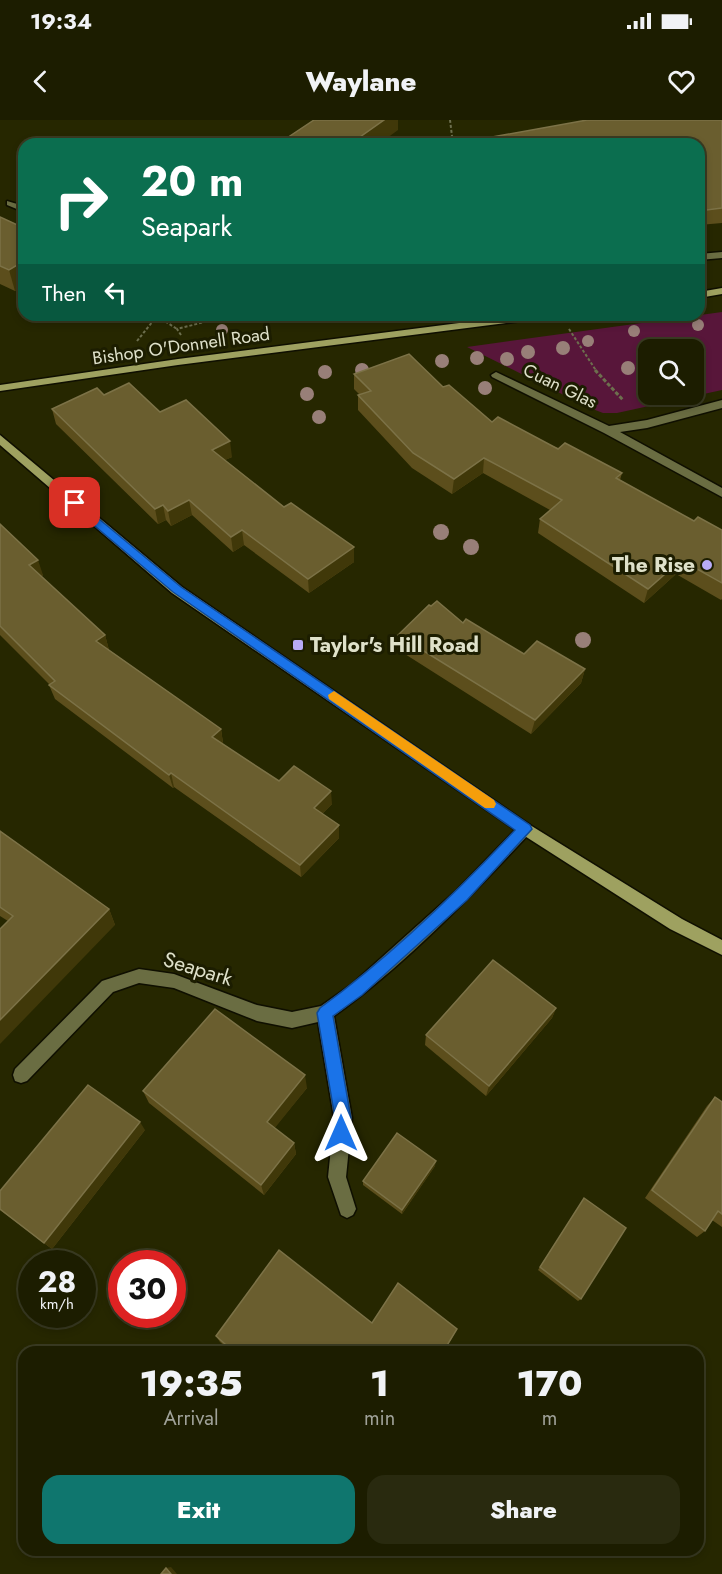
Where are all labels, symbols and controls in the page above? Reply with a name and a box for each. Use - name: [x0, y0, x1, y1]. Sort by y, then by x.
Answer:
- text: 19:34: [30, 5, 92, 37]
- text: Waylane: [306, 62, 416, 101]
- icon: back: [24, 65, 57, 98]
- icon: heart: [665, 65, 698, 98]
- text: 20 m: [141, 151, 243, 212]
- icon: right: [42, 162, 120, 240]
- text: Seapark: [141, 207, 232, 246]
- icon: left: [99, 276, 132, 309]
- text: Then: [42, 277, 87, 309]
- street label: Bishop O'Donnell Road: [91, 321, 271, 371]
- map controls: [638, 339, 704, 405]
- button: search: [638, 339, 704, 405]
- street label: Cuan Glas: [519, 357, 601, 415]
- pin: [49, 477, 100, 528]
- icon: arrive: [58, 486, 91, 519]
- place label: The Rise: [612, 550, 695, 580]
- marker: The Rise: [700, 558, 714, 572]
- place label: Taylor's Hill Road: [310, 630, 479, 660]
- marker: Taylor's Hill Road: [291, 638, 305, 652]
- street label: Seapark: [160, 944, 237, 994]
- position arrow: [309, 1101, 373, 1165]
- speed limit sign: 30: [108, 1250, 186, 1328]
- text: 28: [38, 1260, 76, 1303]
- text: km/h: [40, 1293, 74, 1315]
- text: 19:35: [139, 1357, 243, 1409]
- text: 1: [370, 1357, 389, 1409]
- text: 170: [517, 1357, 583, 1409]
- text: Arrival: [163, 1404, 219, 1433]
- text: min: [364, 1404, 395, 1433]
- text: m: [542, 1404, 557, 1433]
- button: Exit: [42, 1475, 355, 1544]
- button: Share: [367, 1475, 680, 1544]

